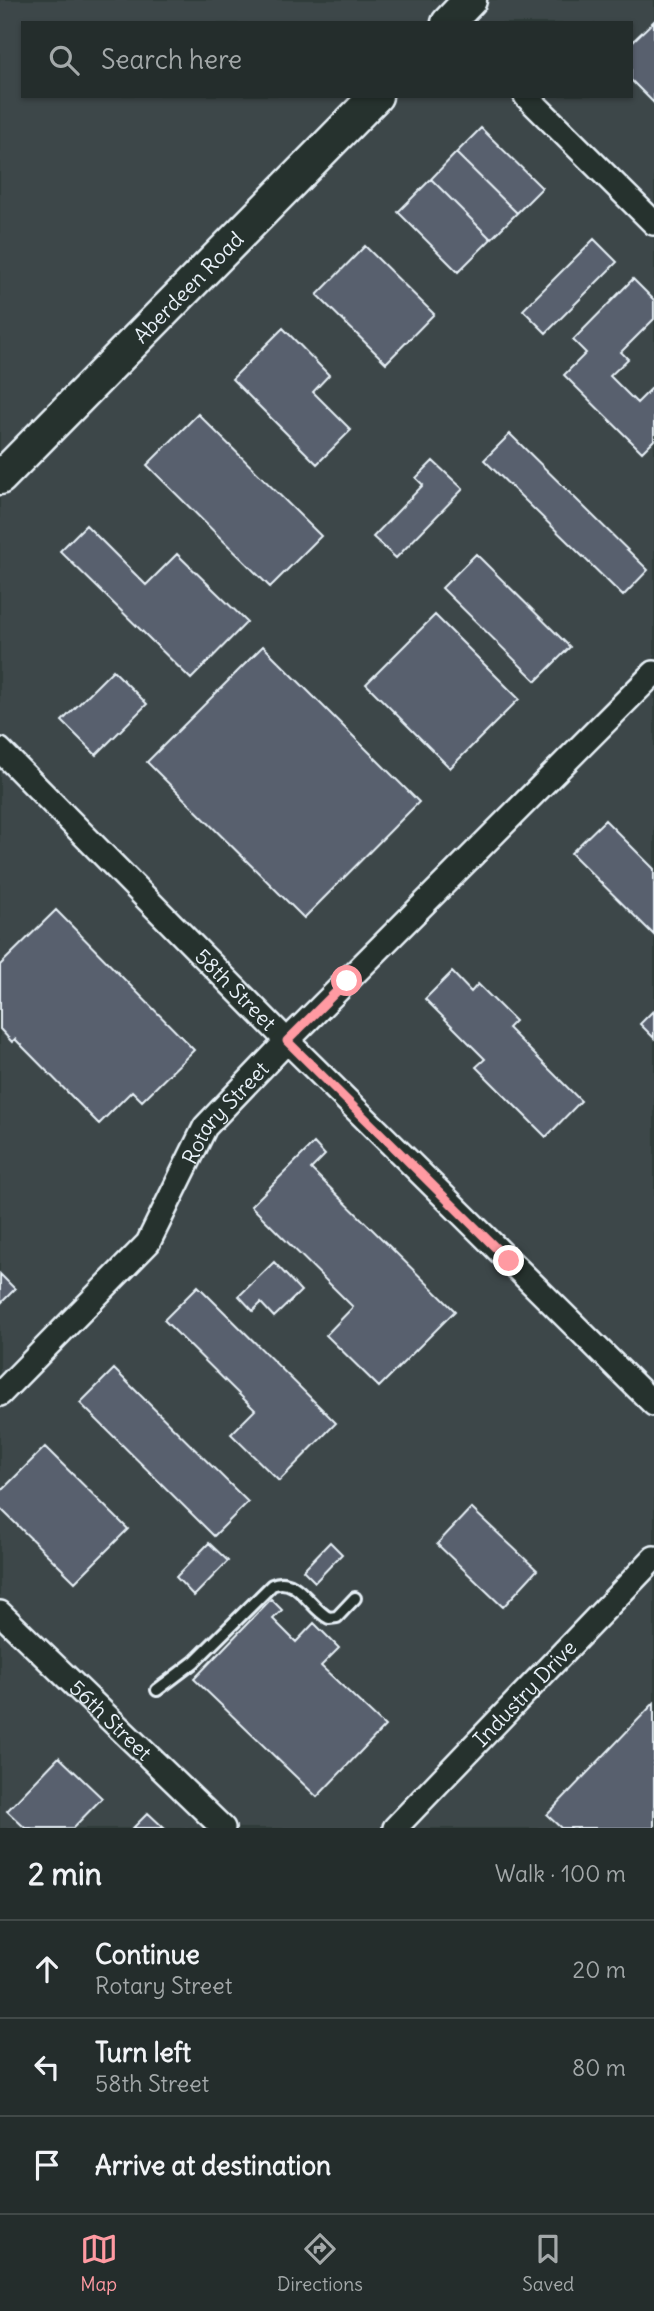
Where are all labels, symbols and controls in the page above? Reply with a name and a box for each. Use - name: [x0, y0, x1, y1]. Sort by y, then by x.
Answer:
- search box: [21, 21, 633, 98]
- icon: search: [45, 41, 83, 79]
- text: Search here: [101, 43, 242, 76]
- street label: Aberdeen Road: [127, 225, 249, 349]
- street label: 58th Street: [190, 943, 282, 1036]
- route start: [331, 965, 362, 996]
- street label: Rotary Street: [175, 1055, 274, 1168]
- route end: [493, 1245, 524, 1276]
- street label: Industry Drive: [467, 1634, 582, 1752]
- street label: 56th Street: [64, 1674, 158, 1766]
- text: 2 min: [28, 1855, 102, 1893]
- text: Walk · 100 m: [495, 1859, 626, 1888]
- text: Continue: [95, 1938, 200, 1971]
- icon: ahead: [28, 1950, 66, 1988]
- text: 20 m: [573, 1955, 626, 1984]
- text: Rotary Street: [95, 1971, 232, 2000]
- text: Turn left: [95, 2036, 191, 2069]
- icon: left: [28, 2048, 66, 2086]
- text: 80 m: [572, 2053, 626, 2082]
- text: 58th Street: [95, 2069, 209, 2098]
- icon: arrive: [28, 2146, 66, 2184]
- text: Arrive at destination: [95, 2149, 331, 2182]
- tab: Map: [80, 2230, 118, 2296]
- tab: Directions: [277, 2230, 363, 2296]
- tab: Saved: [522, 2230, 574, 2296]

